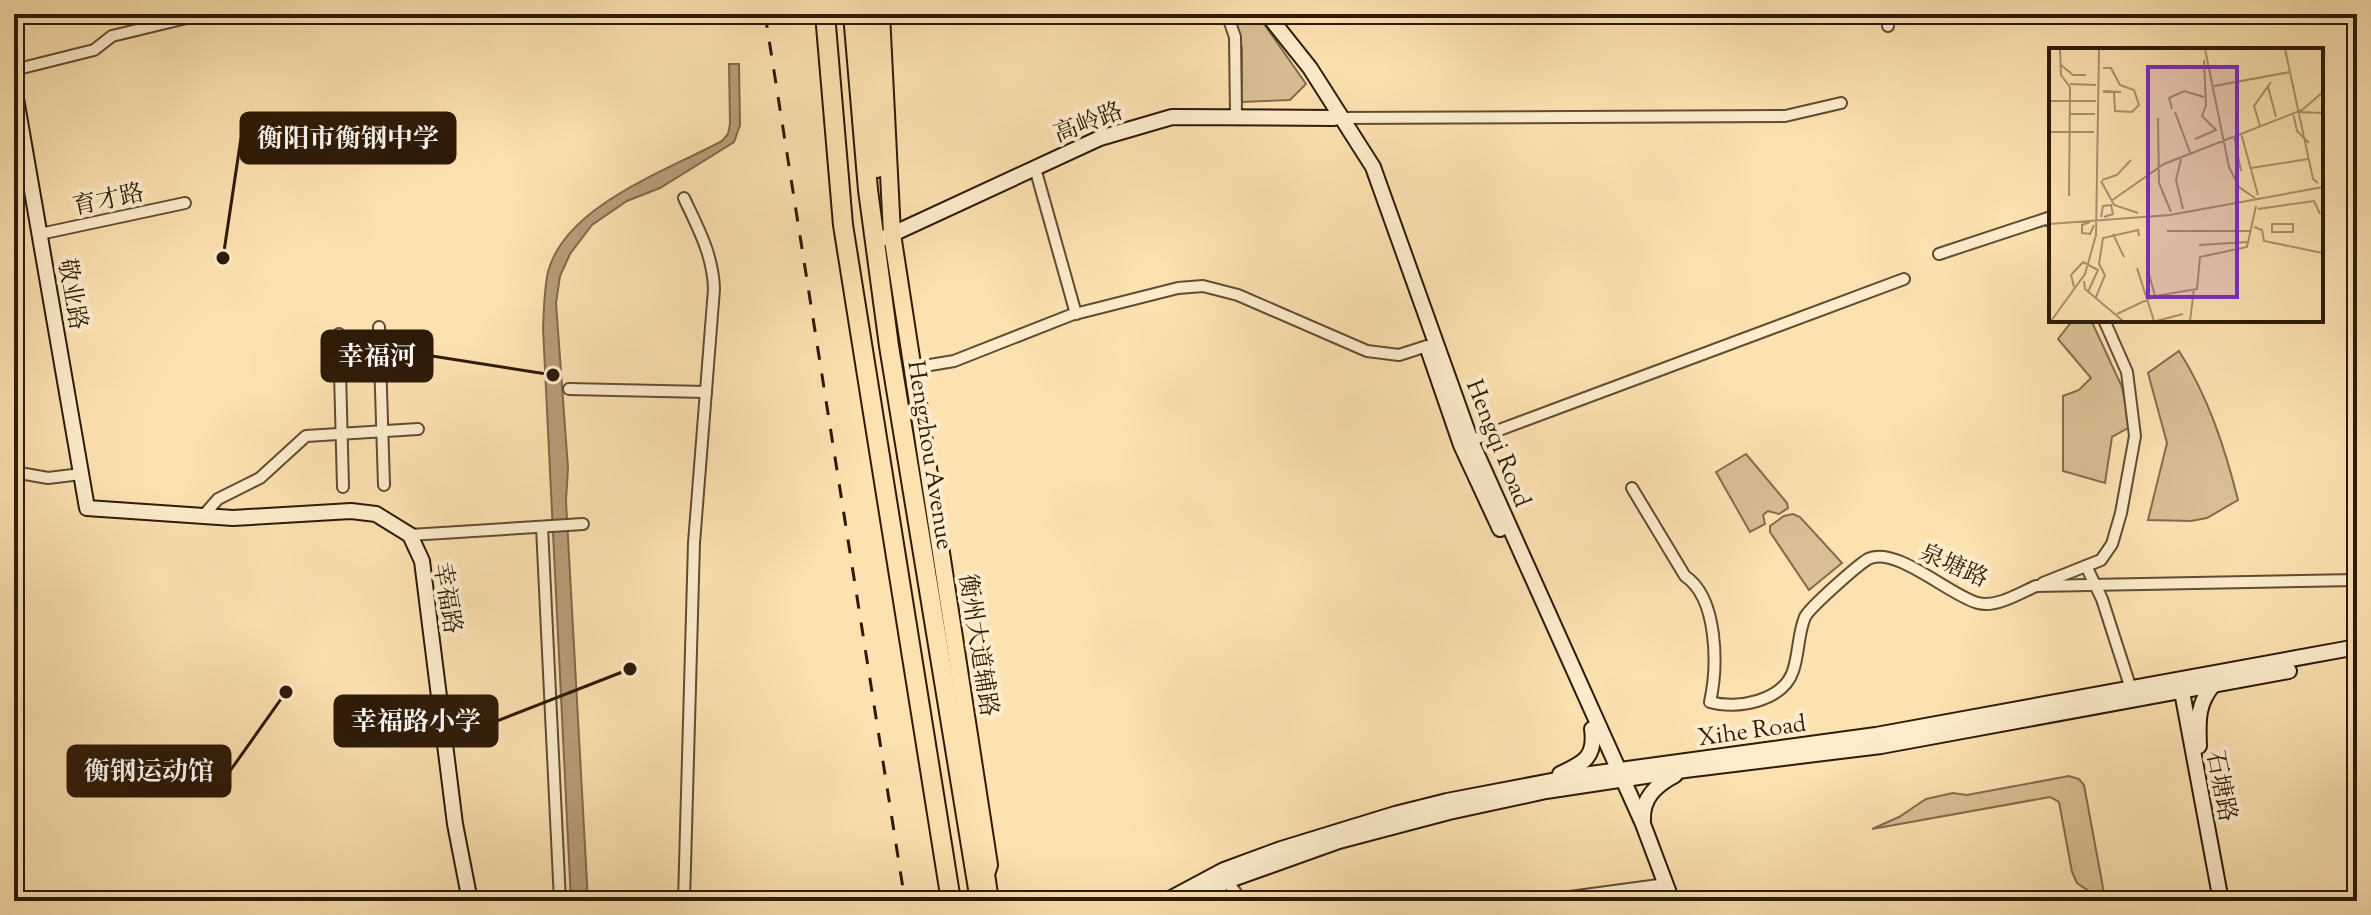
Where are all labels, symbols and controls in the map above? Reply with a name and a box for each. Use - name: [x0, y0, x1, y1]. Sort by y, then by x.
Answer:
- inset map: [2049, 48, 2323, 322]
- street label: 高岭路: [1049, 95, 1128, 153]
- callout: 衡阳市衡钢中学: [241, 113, 455, 163]
- text: 衡阳市衡钢中学: [257, 122, 439, 159]
- street label: 育才路: [70, 177, 147, 225]
- street label: 敬业路: [48, 256, 94, 333]
- callout: 幸福河: [322, 331, 432, 381]
- text: 幸福河: [338, 340, 416, 377]
- street label: Hengzhou Avenue: [897, 358, 961, 552]
- street label: Hengqi Road: [1456, 375, 1538, 513]
- street label: 泉塘路: [1913, 537, 1993, 597]
- street label: 幸福路: [424, 560, 468, 637]
- street label: 衡州大道辅路: [949, 572, 1005, 719]
- callout: 幸福路小学: [335, 696, 497, 746]
- text: 幸福路小学: [351, 705, 481, 742]
- street label: Xihe Road: [1696, 708, 1809, 756]
- callout: 衡钢运动馆: [68, 746, 230, 796]
- street label: 石塘路: [2196, 748, 2244, 825]
- text: 衡钢运动馆: [84, 755, 214, 792]

